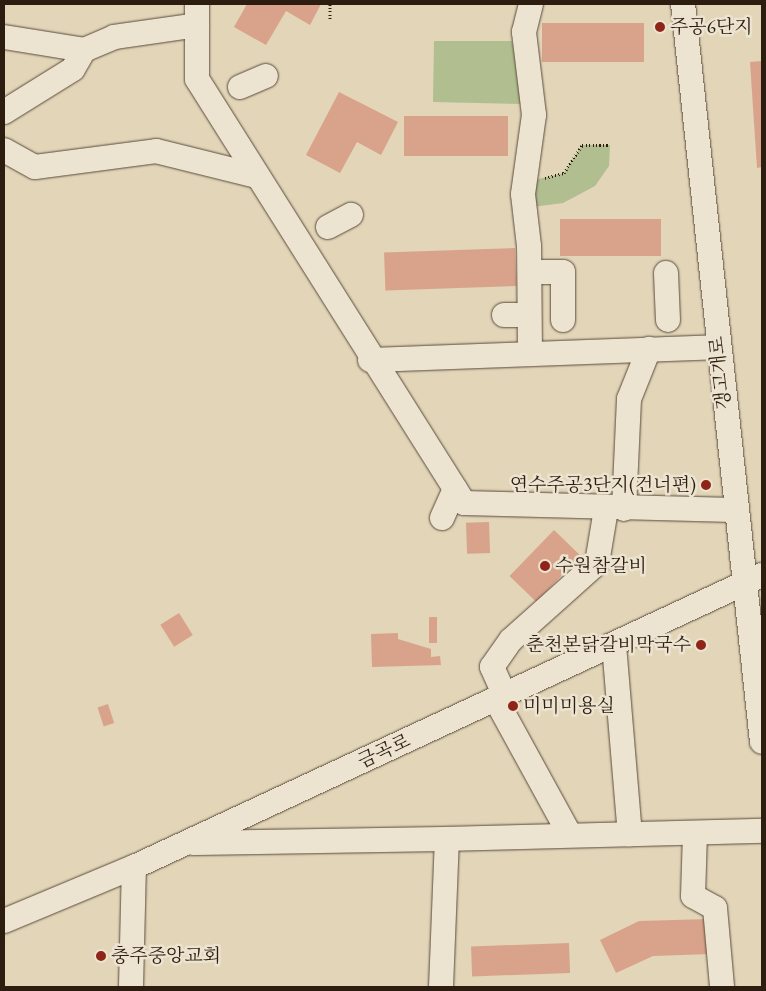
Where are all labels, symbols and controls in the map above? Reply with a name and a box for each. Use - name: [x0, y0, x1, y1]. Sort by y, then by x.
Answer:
- place label: 주공6단지: [670, 16, 753, 38]
- marker: 주공6단지: [654, 21, 666, 33]
- street label: 갱고개로: [705, 335, 735, 411]
- place label: 연수주공3단지(건너편): [510, 474, 696, 496]
- marker: 연수주공3단지(건너편): [700, 479, 712, 491]
- place label: 수원참갈비: [555, 555, 647, 577]
- marker: 수원참갈비: [539, 560, 551, 572]
- place label: 춘천본닭갈비막국수: [526, 634, 691, 656]
- marker: 춘천본닭갈비막국수: [695, 639, 707, 651]
- place label: 미미미용실: [523, 695, 615, 717]
- marker: 미미미용실: [507, 700, 519, 712]
- street label: 금곡로: [354, 729, 414, 773]
- place label: 충주중앙교회: [111, 945, 221, 967]
- marker: 충주중앙교회: [95, 950, 107, 962]

